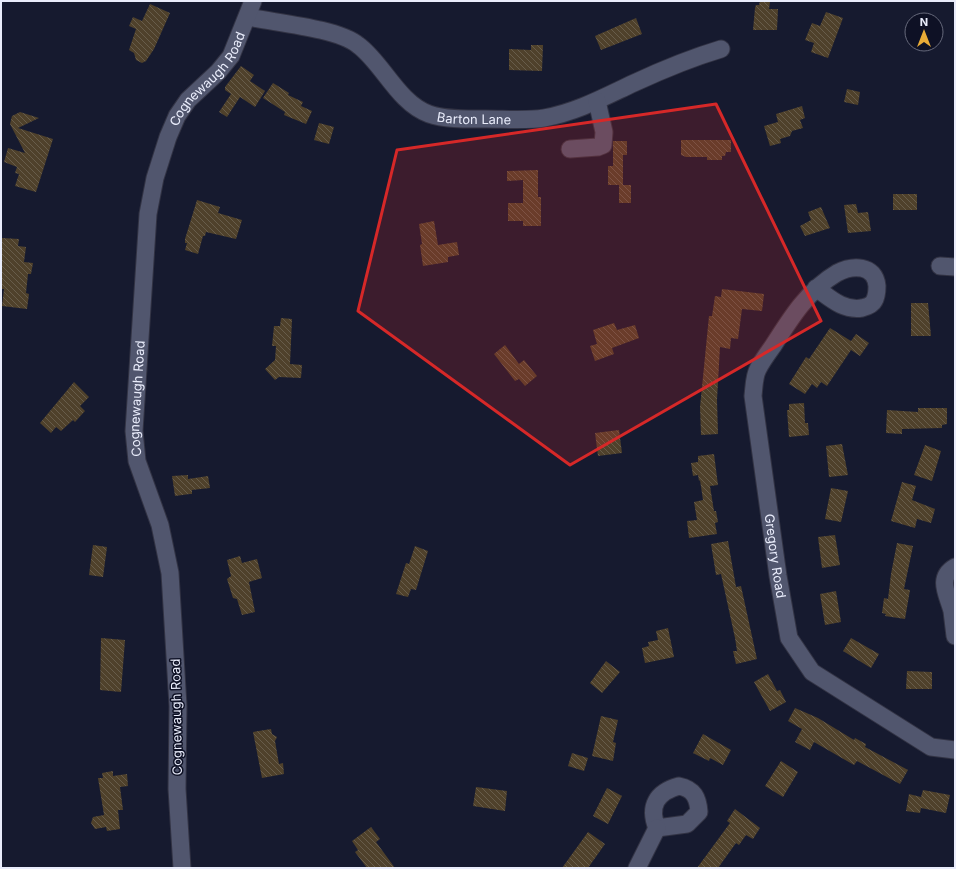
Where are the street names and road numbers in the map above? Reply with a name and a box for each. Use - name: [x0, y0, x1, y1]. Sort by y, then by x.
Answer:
- street label: Cognewaugh Road: [166, 29, 248, 128]
- street label: Barton Lane: [436, 109, 511, 128]
- street label: Cognewaugh Road: [126, 340, 148, 458]
- street label: Gregory Road: [761, 513, 790, 599]
- street label: Cognewaugh Road: [167, 659, 185, 775]

